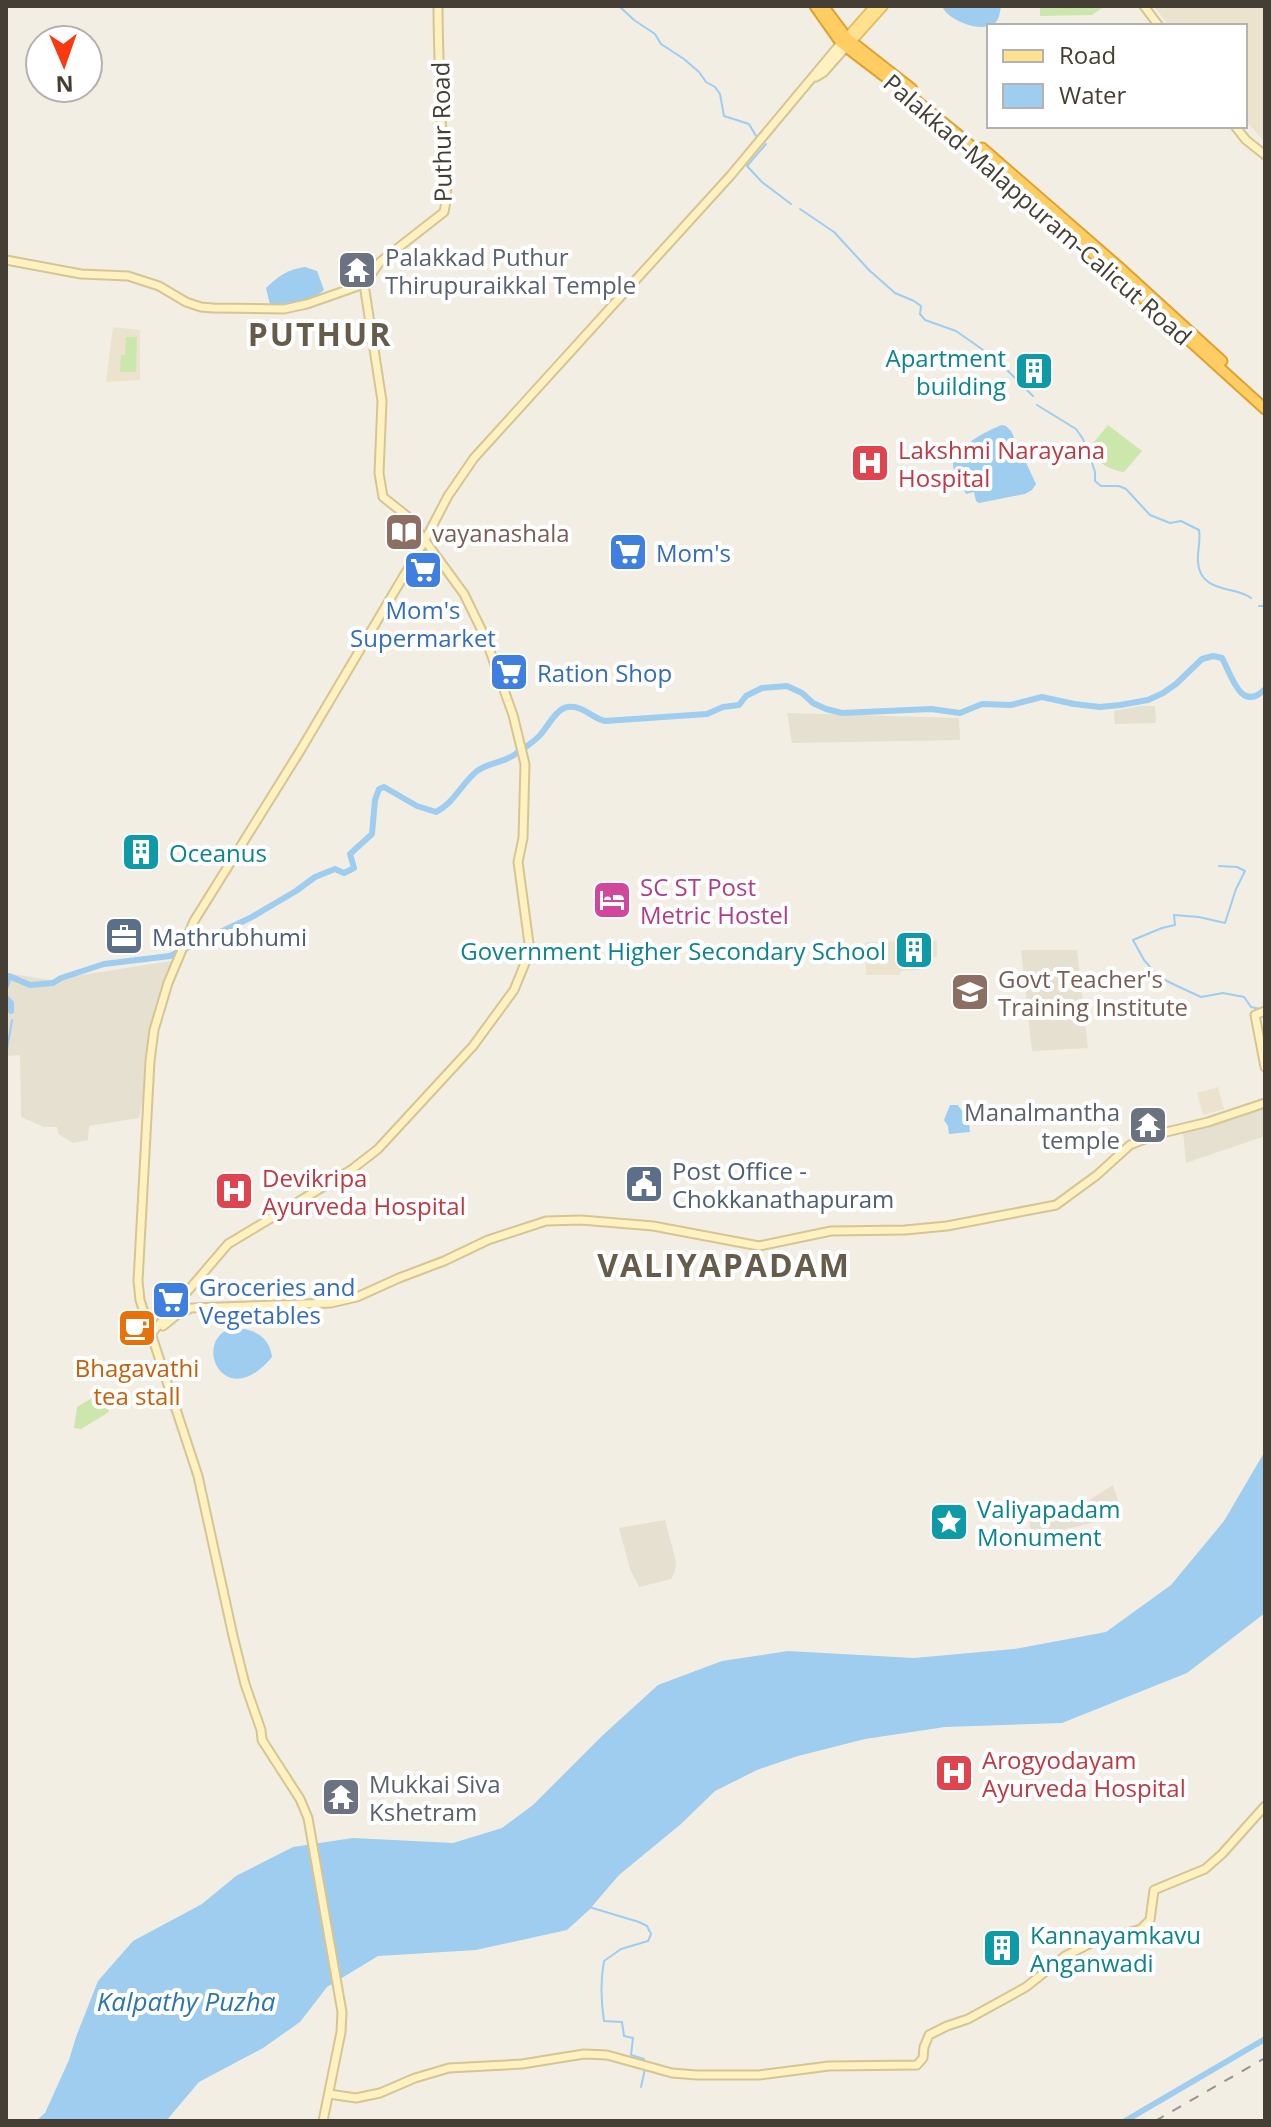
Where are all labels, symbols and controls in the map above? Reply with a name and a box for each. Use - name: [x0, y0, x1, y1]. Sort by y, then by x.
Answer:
- north arrow: [24, 24, 104, 104]
- legend: [987, 24, 1247, 128]
- text: Road: [1059, 38, 1116, 71]
- street label: Puthur Road: [423, 61, 459, 203]
- street label: Palakkad-Malappuram-Calicut Road: [877, 66, 1199, 352]
- text: N: [55, 70, 74, 100]
- text: Water: [1059, 78, 1127, 111]
- place label: Palakkad Puthur Thirupuraikkal Temple: [385, 240, 636, 301]
- temple icon: Palakkad Puthur Thirupuraikkal Temple: [336, 249, 378, 291]
- district label: PUTHUR: [248, 312, 392, 355]
- place label: Apartment building: [885, 341, 1006, 402]
- building icon: Apartment building: [1013, 350, 1055, 392]
- place label: Lakshmi Narayana Hospital: [898, 433, 1105, 494]
- hospital icon: Lakshmi Narayana Hospital: [849, 442, 891, 484]
- library icon: vayanashala: [383, 511, 425, 553]
- place label: vayanashala: [432, 516, 570, 549]
- supermarket icon: Mom's: [607, 531, 649, 573]
- place label: Mom's: [656, 536, 731, 569]
- supermarket icon: Mom's Supermarket: [402, 549, 444, 591]
- place label: Mom's Supermarket: [350, 593, 496, 654]
- supermarket icon: Ration Shop: [488, 651, 530, 693]
- place label: Ration Shop: [537, 656, 672, 689]
- building icon: Oceanus: [120, 831, 162, 873]
- place label: Oceanus: [169, 836, 267, 869]
- place label: SC ST Post Metric Hostel: [640, 870, 789, 931]
- hotel icon: SC ST Post Metric Hostel: [591, 879, 633, 921]
- office icon: Mathrubhumi: [103, 915, 145, 957]
- place label: Mathrubhumi: [152, 920, 307, 953]
- building icon: Government Higher Secondary School: [893, 929, 935, 971]
- place label: Government Higher Secondary School: [460, 934, 886, 967]
- place label: Govt Teacher's Training Institute: [998, 962, 1188, 1023]
- school or university icon: Govt Teacher's Training Institute: [949, 971, 991, 1013]
- place label: Manalmantha temple: [964, 1095, 1120, 1156]
- temple icon: Manalmantha temple: [1127, 1104, 1169, 1146]
- place label: Post Office - Chokkanathapuram: [672, 1154, 894, 1215]
- place label: Devikripa Ayurveda Hospital: [262, 1161, 466, 1222]
- public building icon: Post Office - Chokkanathapuram: [623, 1163, 665, 1205]
- hospital icon: Devikripa Ayurveda Hospital: [213, 1170, 255, 1212]
- district label: VALIYAPADAM: [597, 1243, 851, 1286]
- place label: Groceries and Vegetables: [199, 1270, 355, 1331]
- supermarket icon: Groceries and Vegetables: [150, 1279, 192, 1321]
- cafe icon: Bhagavathi tea stall: [116, 1307, 158, 1349]
- place label: Bhagavathi tea stall: [75, 1351, 199, 1412]
- place label: Valiyapadam Monument: [977, 1492, 1120, 1553]
- place icon: Valiyapadam Monument: [928, 1501, 970, 1543]
- place label: Arogyodayam Ayurveda Hospital: [982, 1743, 1186, 1804]
- hospital icon: Arogyodayam Ayurveda Hospital: [933, 1752, 975, 1794]
- place label: Mukkai Siva Kshetram: [369, 1767, 501, 1828]
- temple icon: Mukkai Siva Kshetram: [320, 1776, 362, 1818]
- place label: Kannayamkavu Anganwadi: [1030, 1918, 1201, 1979]
- building icon: Kannayamkavu Anganwadi: [981, 1927, 1023, 1969]
- water label: Kalpathy Puzha: [97, 1983, 276, 2019]

